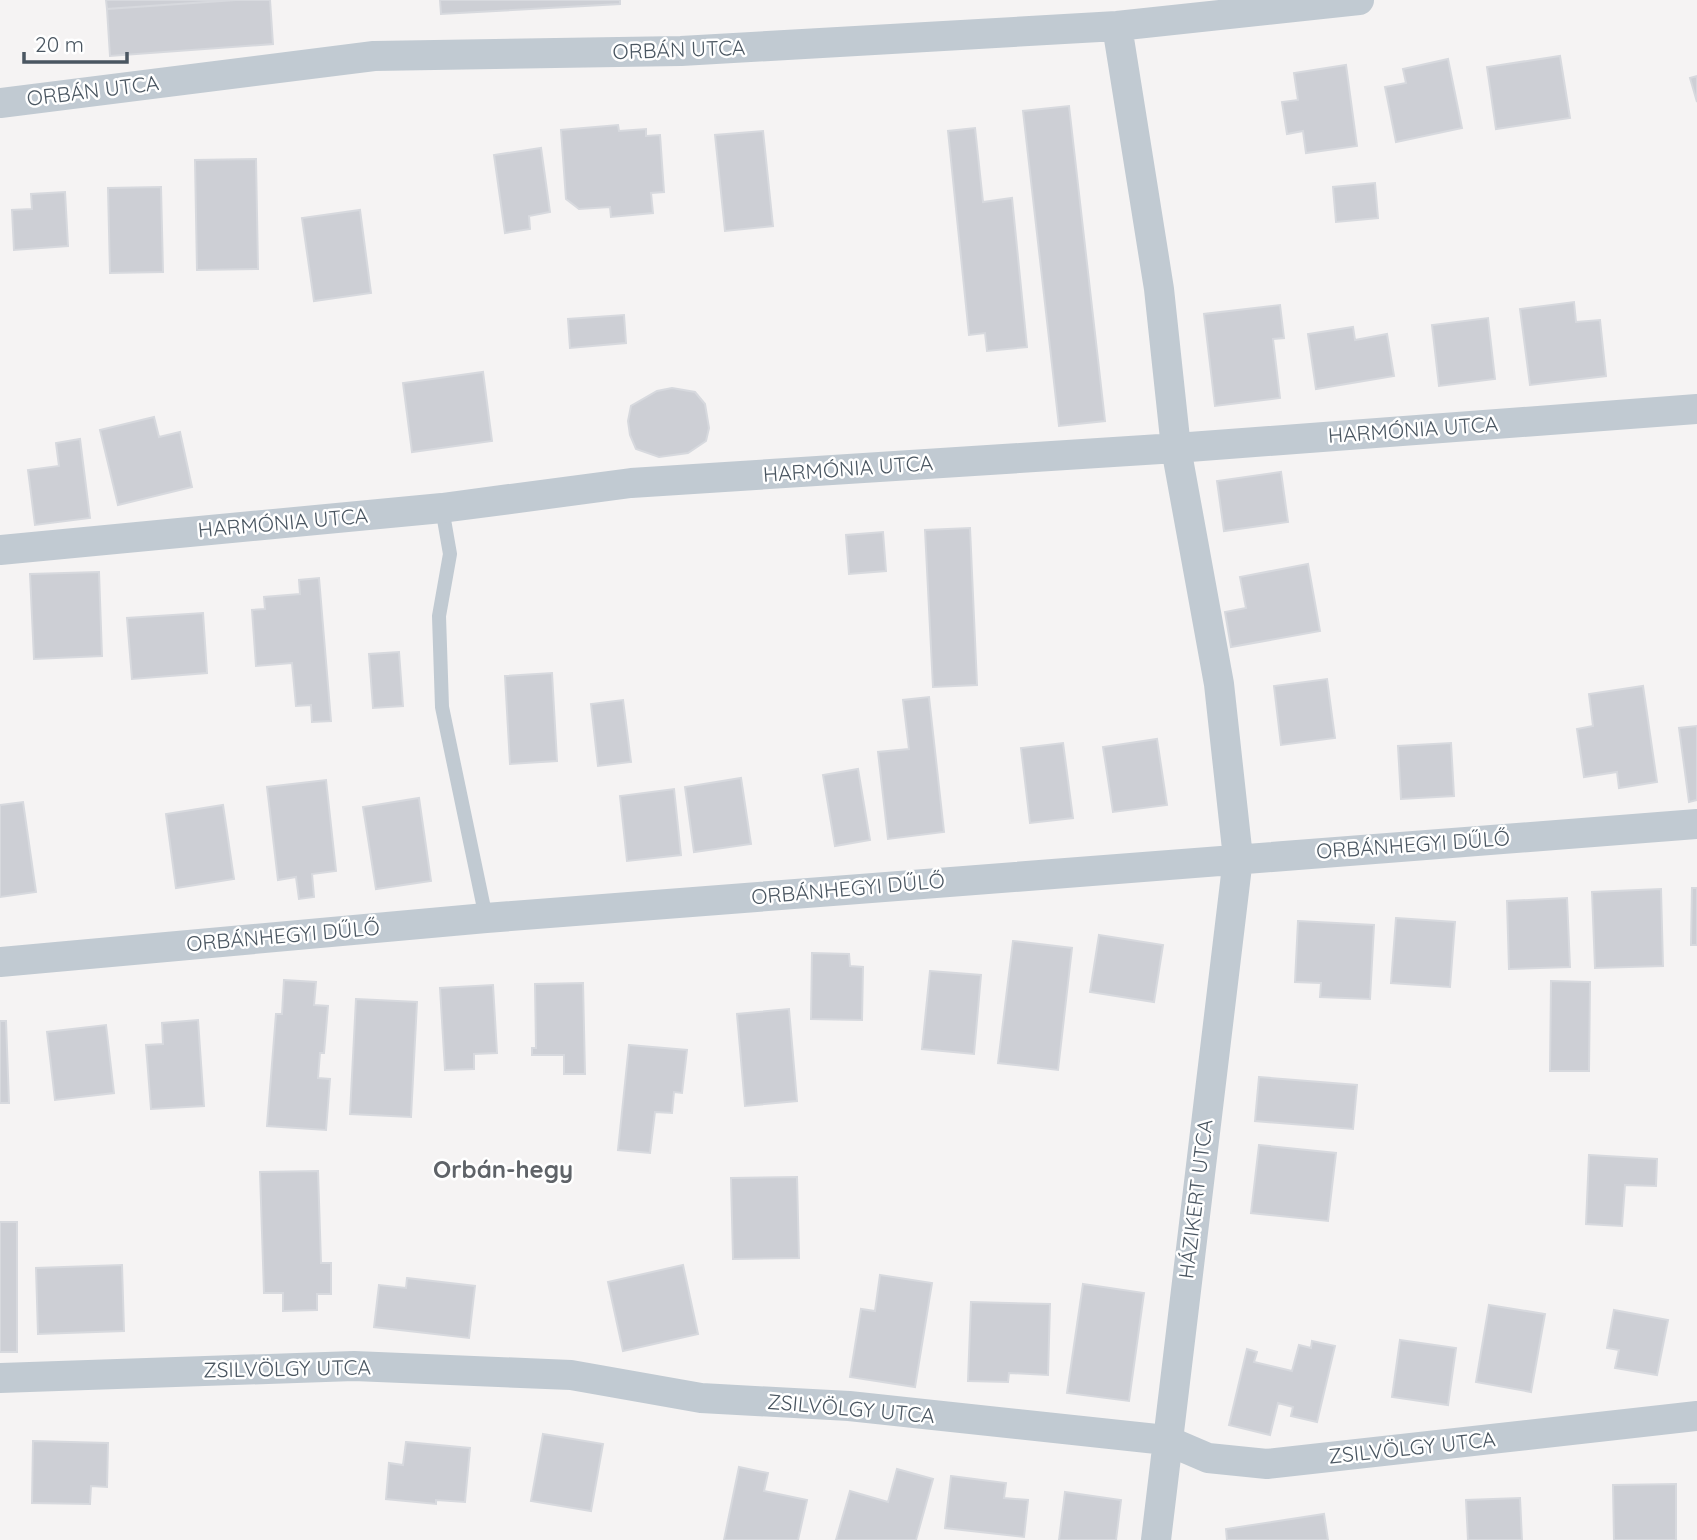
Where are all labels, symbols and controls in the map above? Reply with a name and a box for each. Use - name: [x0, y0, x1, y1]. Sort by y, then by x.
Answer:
- scale bar: [24, 21, 128, 65]
- text: 20 m: [35, 31, 84, 57]
- street label: ORBÁN UTCA: [612, 34, 746, 64]
- street label: ORBÁN UTCA: [25, 69, 160, 111]
- street label: HARMÓNIA UTCA: [1327, 410, 1499, 448]
- street label: HARMÓNIA UTCA: [762, 449, 934, 487]
- street label: HARMÓNIA UTCA: [197, 502, 369, 542]
- street label: ORBÁNHEGYI DŰLŐ: [1315, 824, 1511, 864]
- street label: ORBÁNHEGYI DŰLŐ: [750, 867, 946, 909]
- street label: ORBÁNHEGYI DŰLŐ: [185, 914, 381, 956]
- street label: HÁZIKERT UTCA: [1172, 1118, 1218, 1280]
- district label: Orbán-hegy: [433, 1154, 573, 1184]
- street label: ZSILVÖLGY UTCA: [203, 1354, 371, 1382]
- street label: ZSILVÖLGY UTCA: [766, 1388, 936, 1428]
- street label: ZSILVÖLGY UTCA: [1327, 1425, 1497, 1469]

